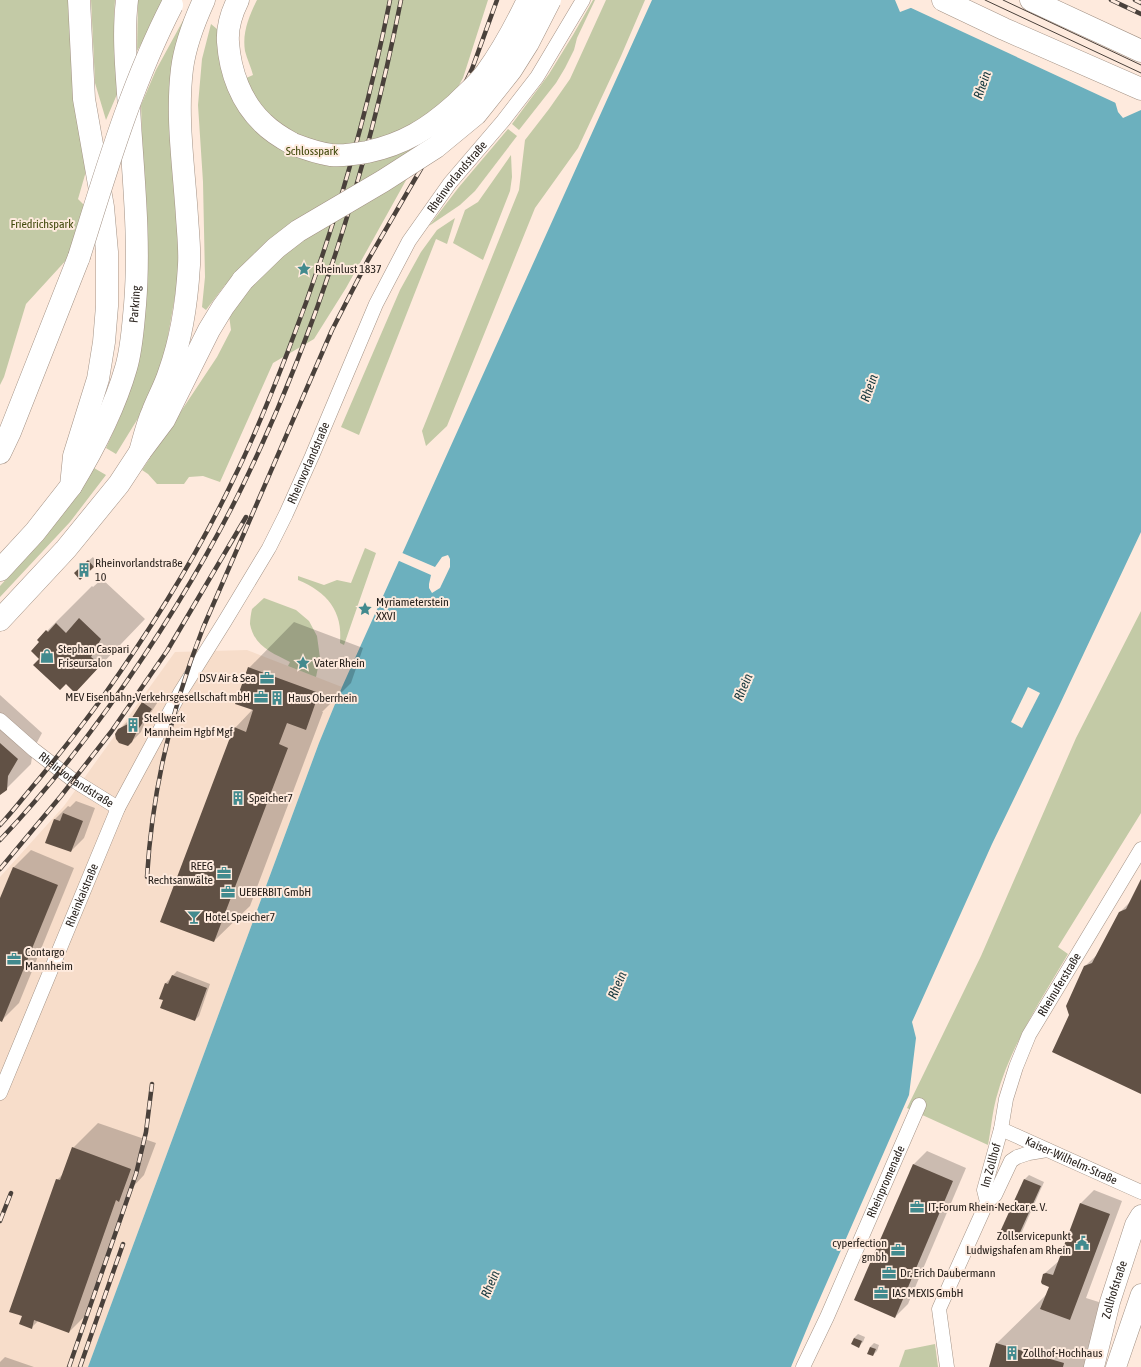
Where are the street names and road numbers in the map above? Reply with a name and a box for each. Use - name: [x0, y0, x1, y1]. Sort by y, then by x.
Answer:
- street label: Rheinvorlandstraße: [424, 138, 490, 216]
- street label: Parkring: [126, 284, 143, 323]
- street label: Rheinvorlandstraße: [284, 420, 332, 506]
- street label: Rheinvorlandstraße: [36, 749, 116, 810]
- street label: Rheinkaistraße: [63, 862, 101, 929]
- street label: Rheinuferstraße: [1035, 950, 1084, 1019]
- street label: Kaiser-Wilhelm-Straße: [1023, 1134, 1119, 1187]
- street label: Im Zollhof: [978, 1141, 1004, 1189]
- street label: Rheinpromenade: [864, 1143, 908, 1220]
- street label: Zollhofstraße: [1099, 1259, 1130, 1320]

